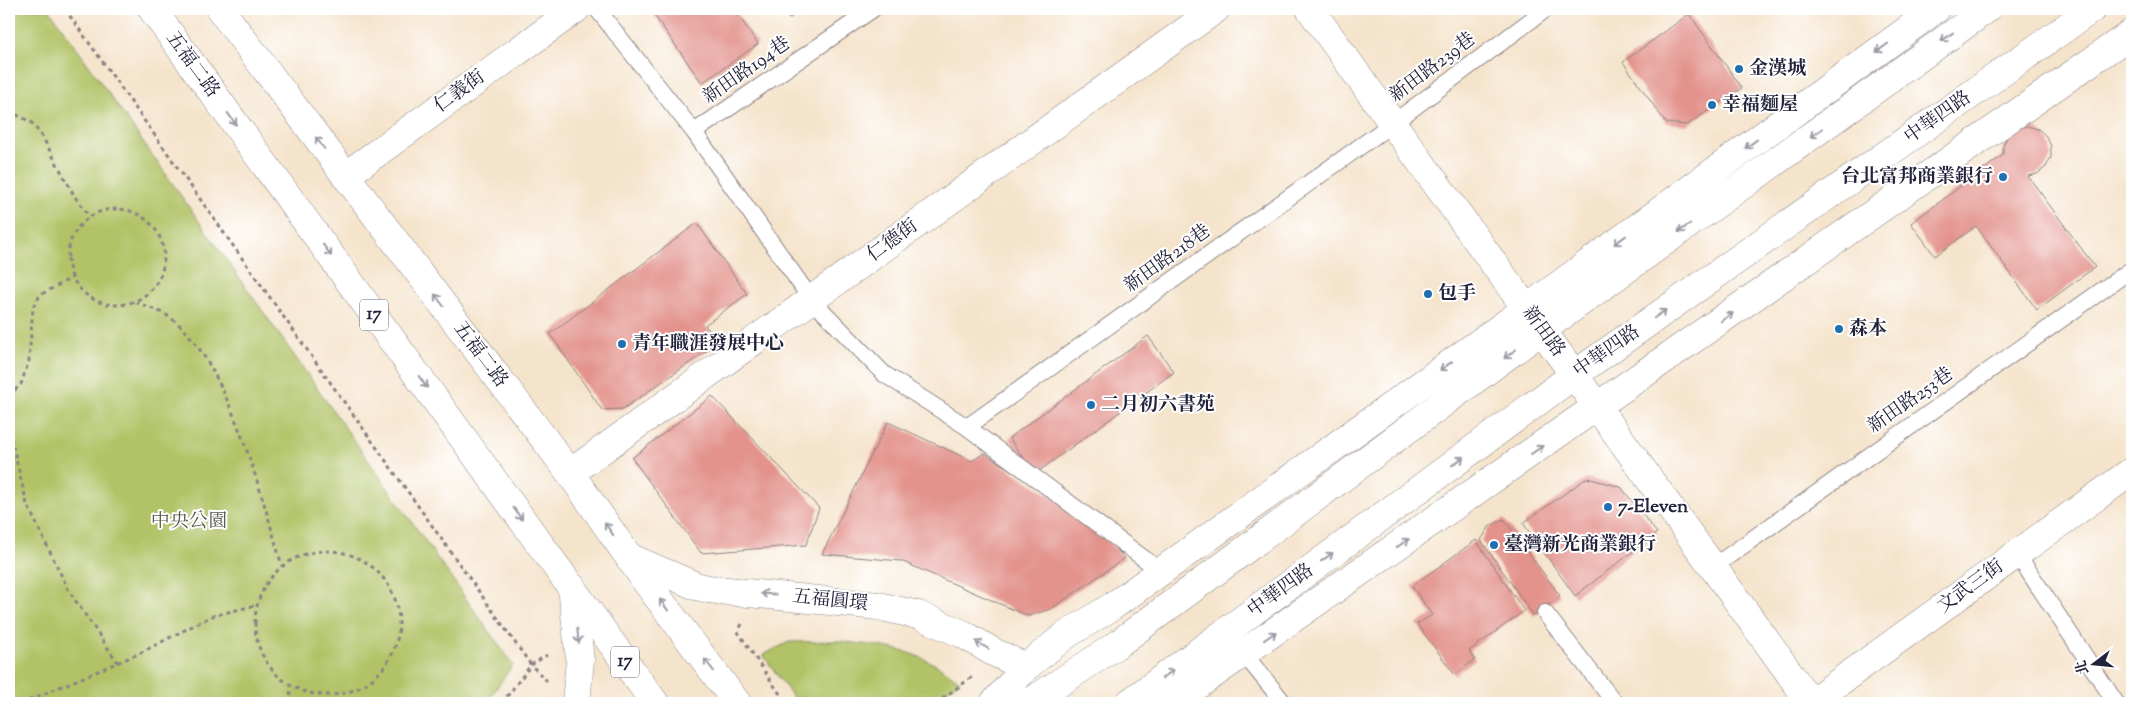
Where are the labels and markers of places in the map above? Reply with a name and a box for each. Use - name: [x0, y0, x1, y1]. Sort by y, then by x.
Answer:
- place label: 金漢城: [1749, 56, 1806, 83]
- marker: 金漢城: [1733, 63, 1745, 75]
- place label: 幸福麵屋: [1722, 92, 1798, 119]
- marker: 幸福麵屋: [1706, 99, 1718, 111]
- place label: 台北富邦商業銀行: [1841, 164, 1993, 191]
- marker: 台北富邦商業銀行: [1997, 171, 2009, 183]
- place label: 包手: [1438, 281, 1476, 308]
- marker: 包手: [1422, 288, 1434, 300]
- place label: 森本: [1849, 316, 1887, 343]
- marker: 森本: [1833, 323, 1845, 335]
- place label: 青年職涯發展中心: [632, 331, 784, 358]
- marker: 青年職涯發展中心: [616, 338, 628, 350]
- place label: 二月初六書苑: [1101, 392, 1215, 419]
- marker: 二月初六書苑: [1085, 399, 1097, 411]
- place label: 7-Eleven: [1618, 494, 1689, 521]
- marker: 7-Eleven: [1602, 501, 1614, 513]
- place label: 臺灣新光商業銀行: [1504, 532, 1656, 559]
- marker: 臺灣新光商業銀行: [1488, 539, 1500, 551]

